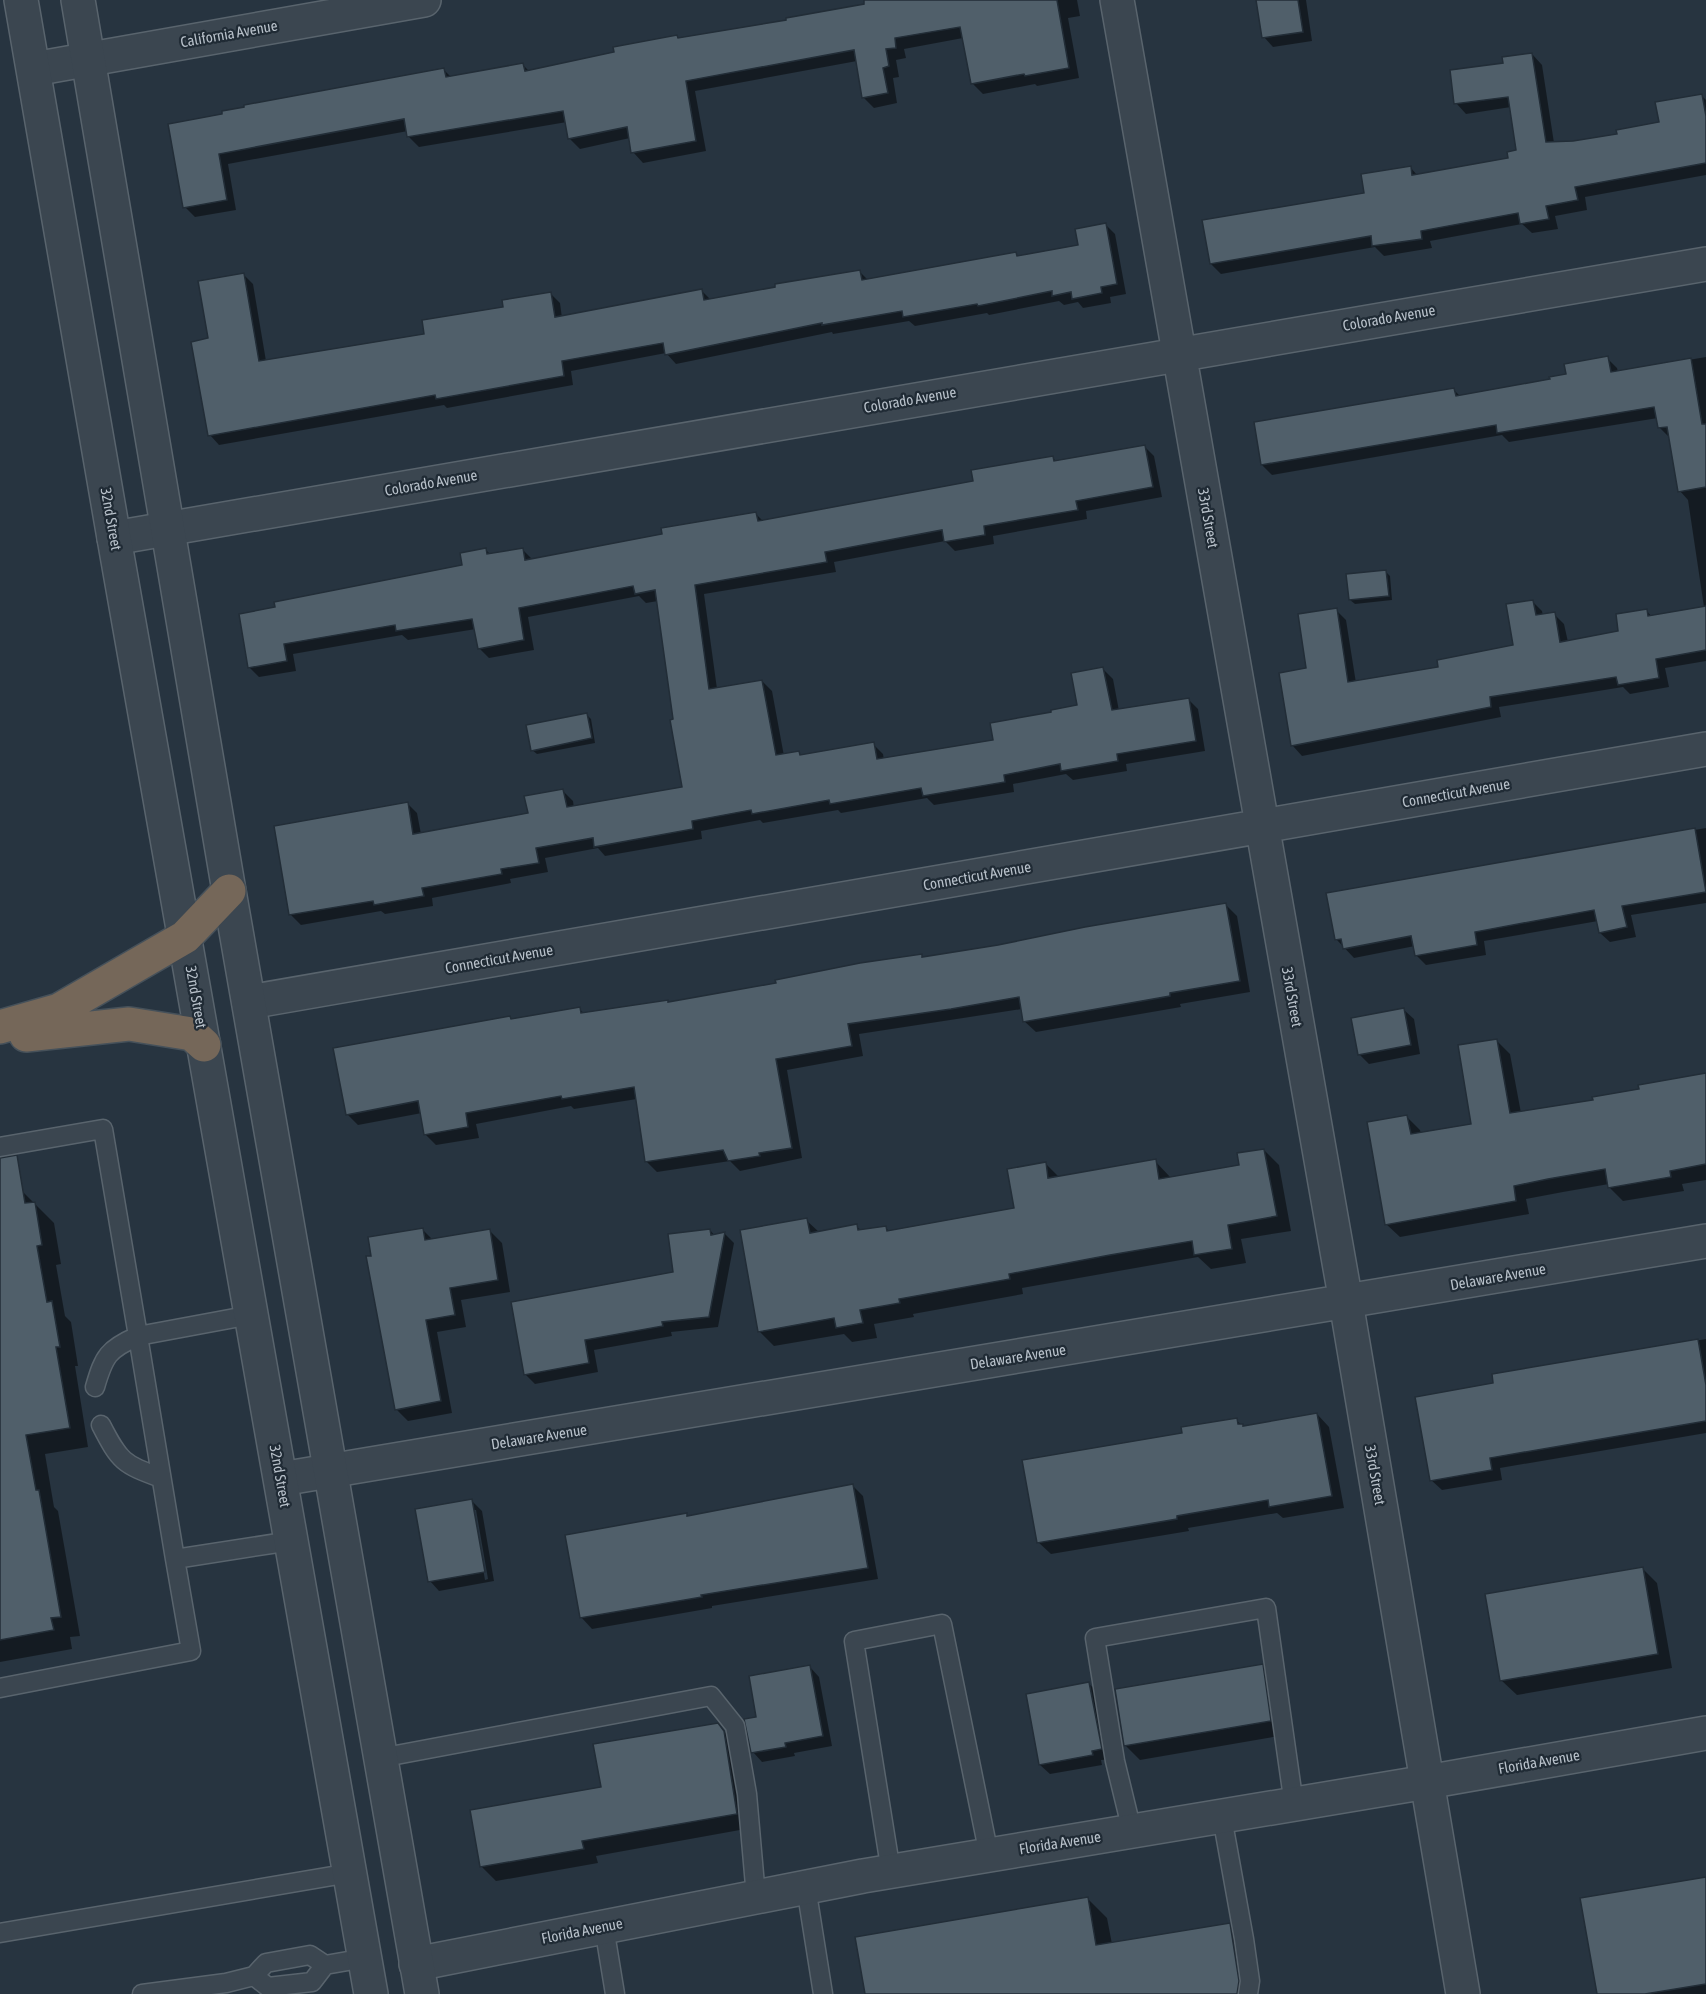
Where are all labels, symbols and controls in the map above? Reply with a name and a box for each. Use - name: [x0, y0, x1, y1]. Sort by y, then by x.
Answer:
- street label: California Avenue: [179, 17, 279, 50]
- street label: Colorado Avenue: [1341, 301, 1437, 334]
- street label: Colorado Avenue: [862, 383, 958, 416]
- street label: Colorado Avenue: [383, 466, 479, 499]
- street label: 32nd Street: [98, 486, 125, 552]
- street label: 33rd Street: [1195, 487, 1222, 549]
- street label: Connecticut Avenue: [1401, 775, 1511, 810]
- street label: Connecticut Avenue: [922, 858, 1032, 893]
- street label: Connecticut Avenue: [444, 941, 554, 976]
- street label: 32nd Street: [183, 964, 210, 1030]
- street label: 33rd Street: [1279, 966, 1306, 1028]
- street label: Delaware Avenue: [1449, 1260, 1547, 1293]
- street label: Delaware Avenue: [969, 1341, 1067, 1372]
- street label: Delaware Avenue: [490, 1421, 588, 1452]
- street label: 32nd Street: [267, 1443, 294, 1509]
- street label: 33rd Street: [1362, 1444, 1389, 1506]
- street label: Florida Avenue: [1497, 1746, 1581, 1777]
- street label: Florida Avenue: [1018, 1828, 1102, 1857]
- street label: Florida Avenue: [540, 1914, 624, 1947]

